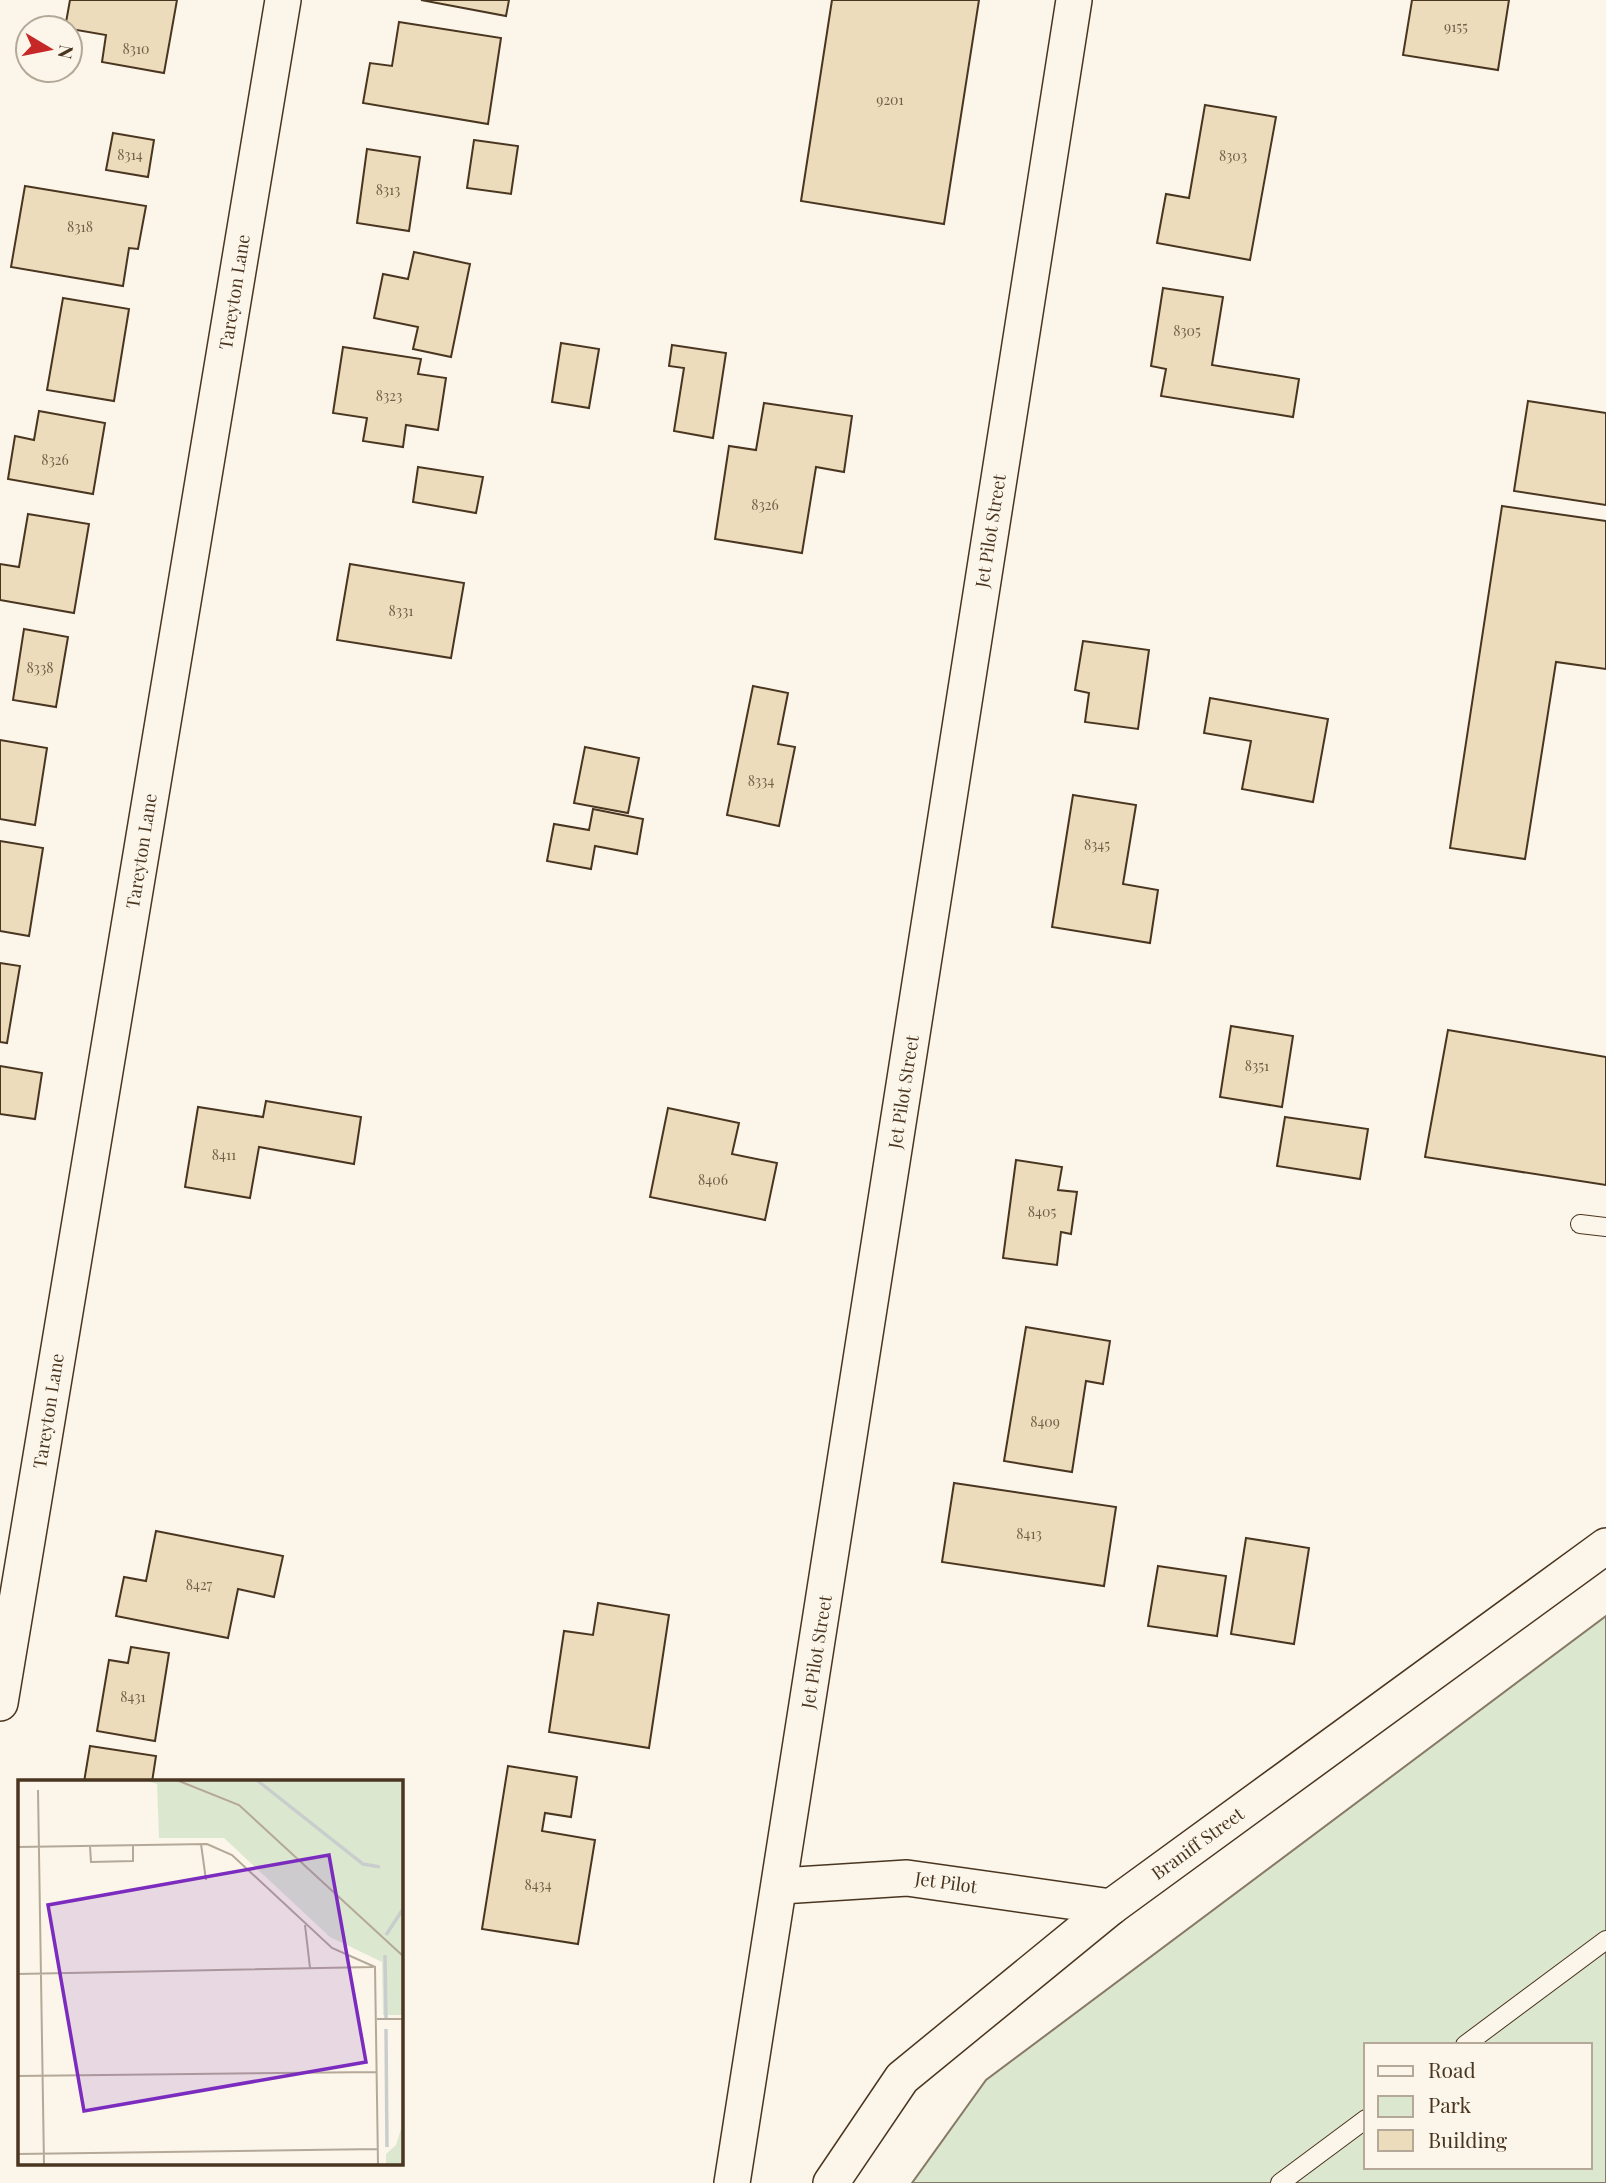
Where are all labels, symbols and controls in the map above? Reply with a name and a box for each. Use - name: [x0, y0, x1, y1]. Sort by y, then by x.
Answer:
- north arrow: [14, 14, 84, 84]
- house number: 9155: [1444, 17, 1468, 36]
- house number: 8310: [122, 39, 150, 58]
- text: N: [53, 43, 81, 61]
- house number: 9201: [876, 90, 904, 109]
- house number: 8314: [117, 145, 143, 164]
- house number: 8303: [1219, 146, 1247, 165]
- house number: 8313: [376, 180, 400, 199]
- house number: 8318: [67, 217, 93, 236]
- street label: Tareyton Lane: [213, 232, 255, 351]
- house number: 8305: [1173, 321, 1201, 340]
- house number: 8323: [376, 386, 402, 405]
- house number: 8326: [41, 450, 69, 469]
- street label: Jet Pilot Street: [969, 472, 1011, 590]
- house number: 8326: [751, 495, 779, 514]
- house number: 8331: [389, 601, 413, 620]
- house number: 8338: [26, 658, 54, 677]
- house number: 8334: [748, 771, 774, 790]
- street label: Tareyton Lane: [120, 791, 162, 910]
- house number: 8345: [1084, 835, 1110, 854]
- street label: Jet Pilot Street: [882, 1033, 924, 1151]
- house number: 8351: [1245, 1056, 1269, 1075]
- house number: 8411: [212, 1145, 236, 1164]
- house number: 8406: [698, 1170, 728, 1189]
- house number: 8405: [1028, 1202, 1056, 1221]
- street label: Tareyton Lane: [27, 1351, 69, 1470]
- house number: 8409: [1030, 1412, 1060, 1431]
- house number: 8413: [1016, 1524, 1042, 1543]
- house number: 8427: [186, 1575, 213, 1594]
- street label: Jet Pilot Street: [795, 1593, 837, 1711]
- house number: 8431: [120, 1687, 146, 1706]
- inset map: [18, 1780, 402, 2166]
- street label: Braniff Street: [1146, 1801, 1249, 1885]
- street label: Jet Pilot: [913, 1866, 979, 1898]
- house number: 8434: [524, 1875, 552, 1894]
- legend: [1364, 2043, 1592, 2169]
- text: Road: [1428, 2055, 1476, 2083]
- text: Park: [1428, 2090, 1472, 2118]
- text: Building: [1428, 2125, 1507, 2153]

